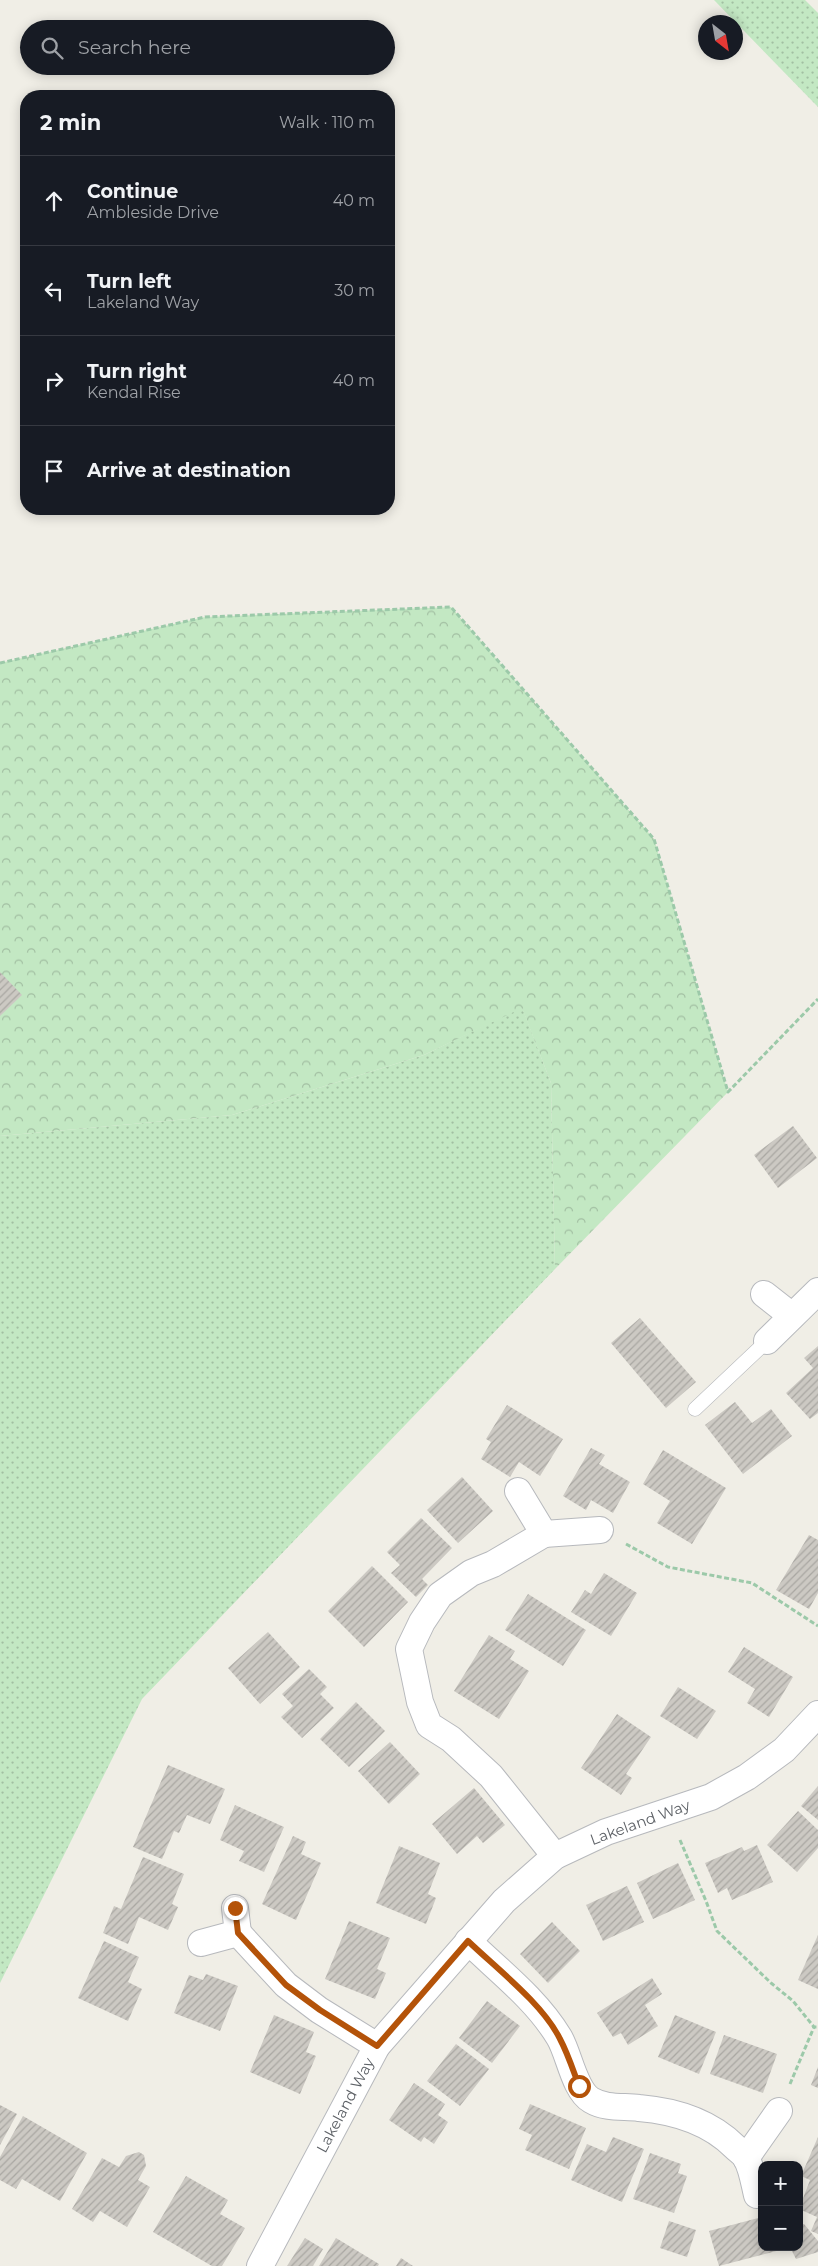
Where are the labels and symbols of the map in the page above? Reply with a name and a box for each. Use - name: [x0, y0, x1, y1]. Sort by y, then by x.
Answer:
- north arrow: [698, 15, 743, 60]
- street label: Lakeland Way: [587, 1795, 693, 1849]
- route end: [224, 1897, 247, 1920]
- street label: Lakeland Way: [312, 2053, 378, 2156]
- route start: [568, 2075, 591, 2098]

